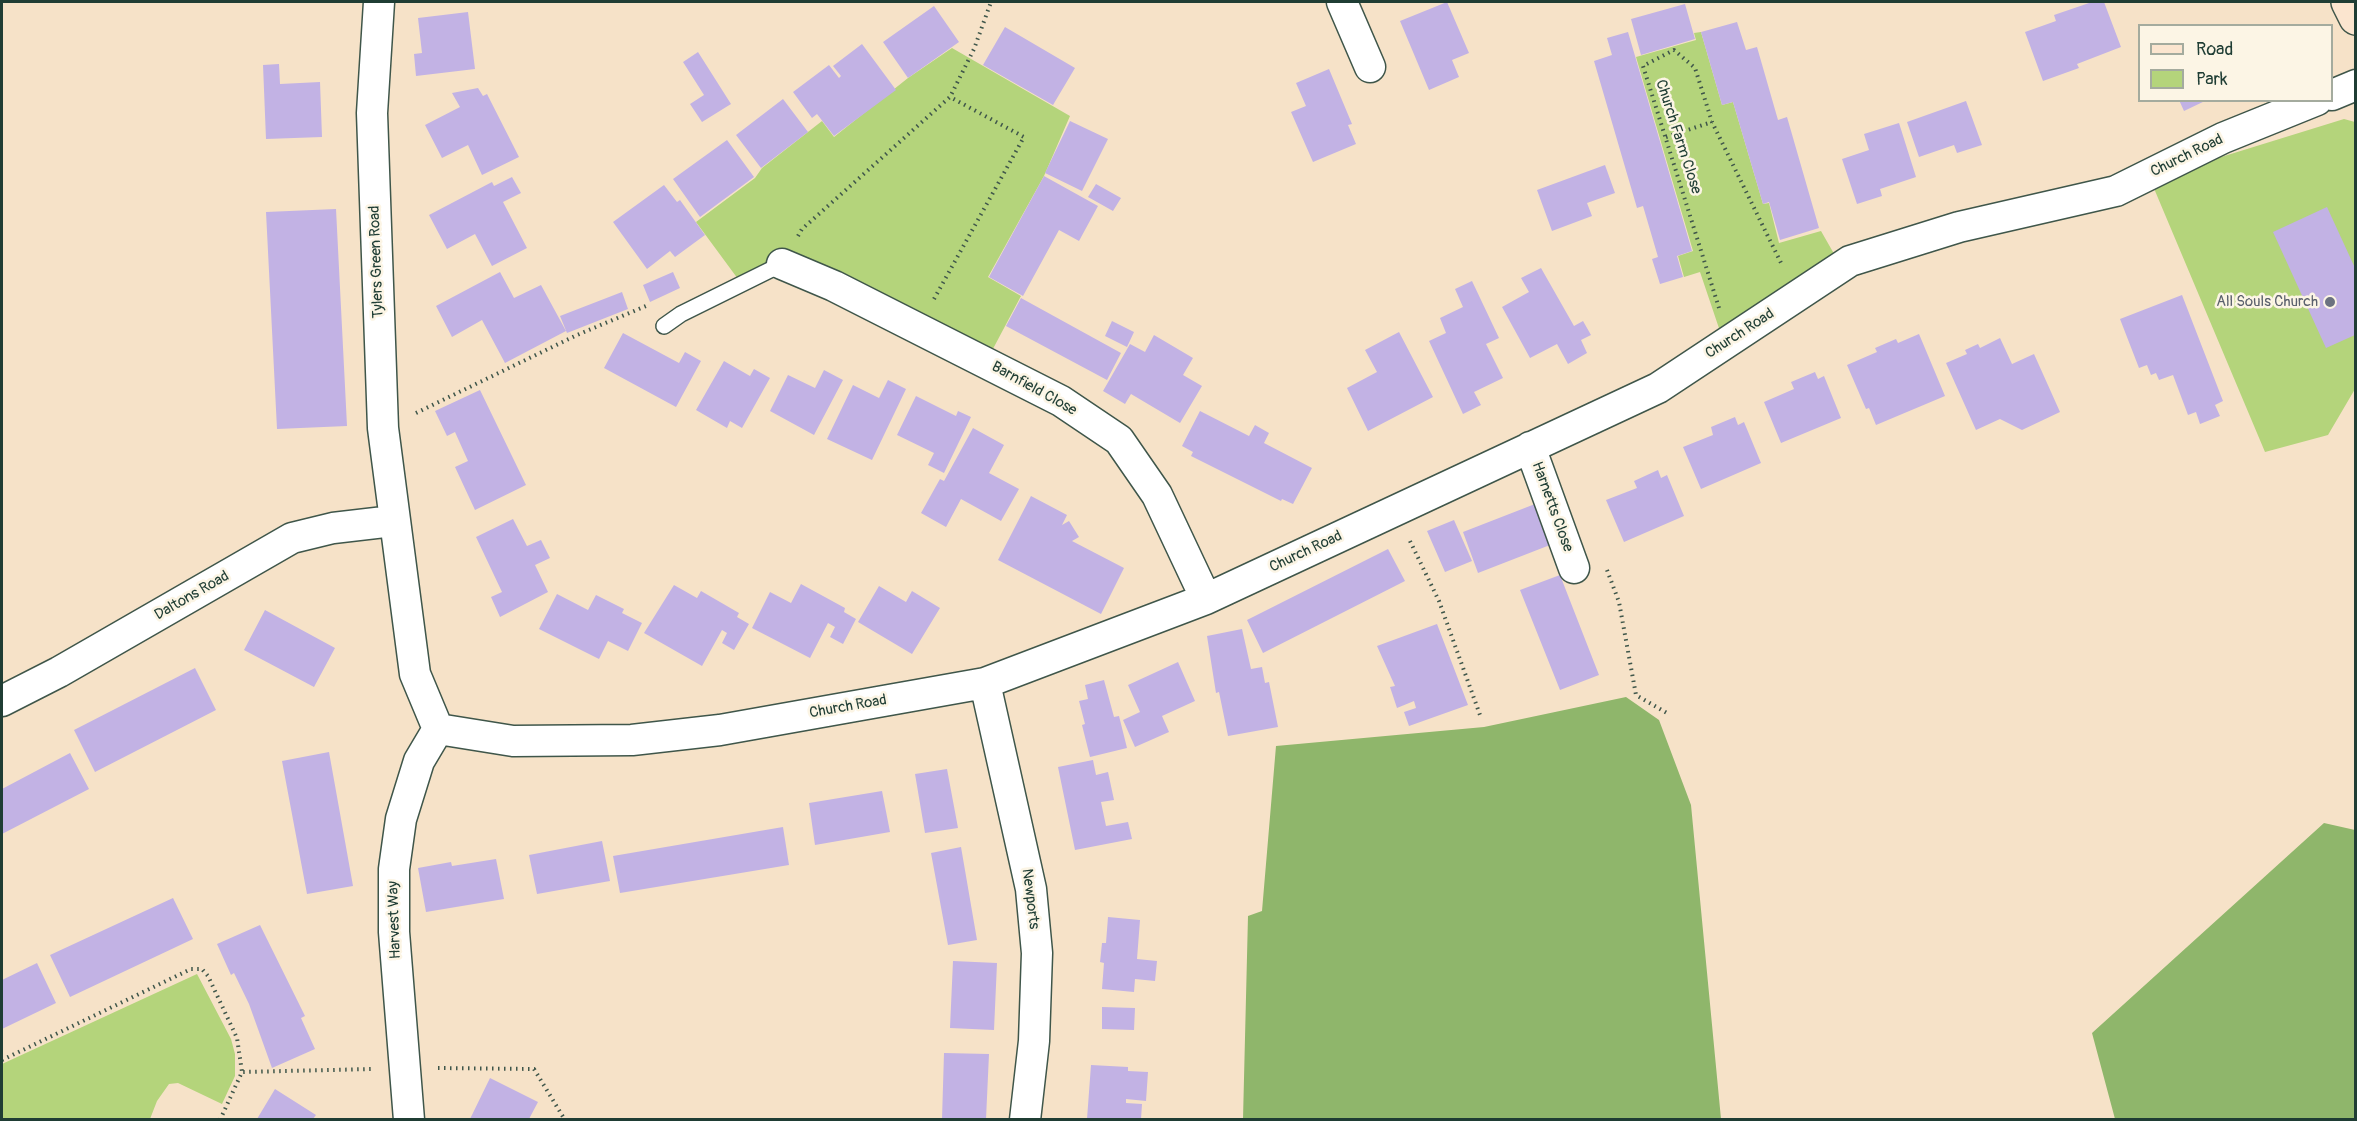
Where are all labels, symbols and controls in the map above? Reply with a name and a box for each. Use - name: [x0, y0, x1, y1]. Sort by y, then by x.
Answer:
- legend: [2138, 24, 2333, 102]
- text: Road: [2196, 38, 2233, 61]
- text: Park: [2196, 68, 2228, 91]
- street label: Church Farm Close: [1651, 78, 1705, 196]
- street label: Church Road: [2148, 131, 2226, 181]
- street label: Tylers Green Road: [366, 205, 388, 319]
- place label: All Souls Church: [2216, 293, 2318, 311]
- marker: All Souls Church: [2323, 295, 2337, 309]
- street label: Church Road: [1702, 305, 1778, 363]
- street label: Barnfield Close: [988, 358, 1080, 420]
- street label: Harnetts Close: [1527, 459, 1577, 555]
- street label: Church Road: [1267, 527, 1345, 577]
- street label: Daltons Road: [152, 567, 232, 625]
- street label: Church Road: [808, 691, 888, 723]
- street label: Newports: [1017, 868, 1043, 930]
- street label: Harvest Way: [385, 881, 405, 959]

